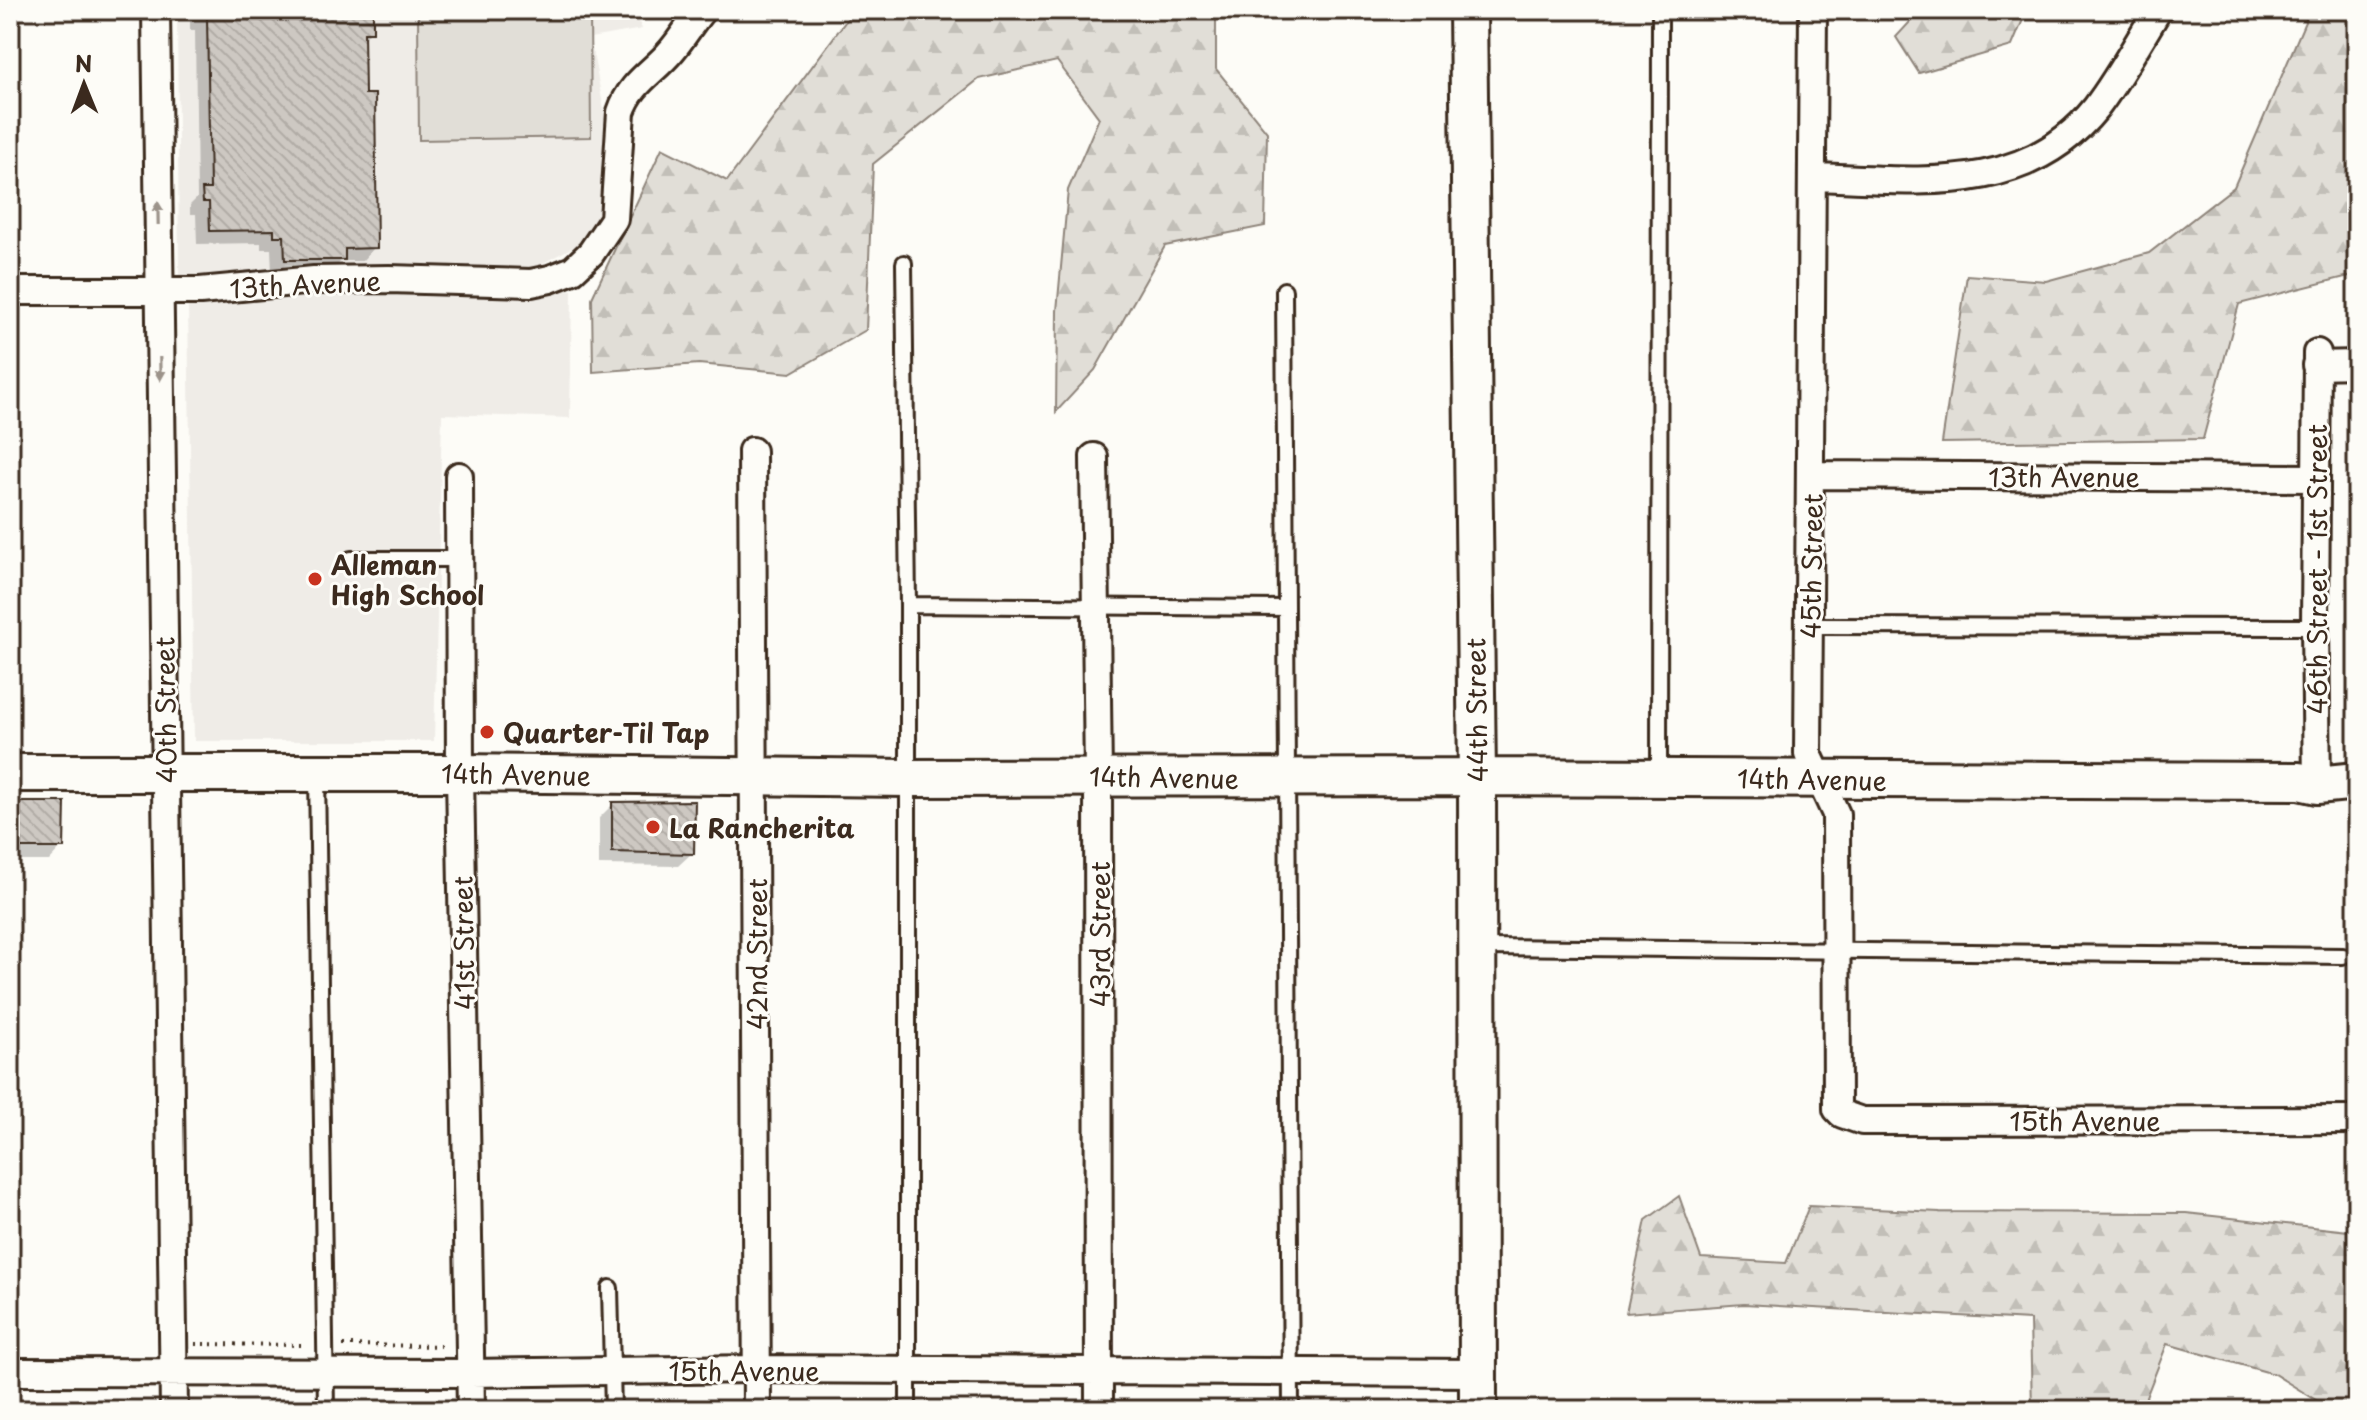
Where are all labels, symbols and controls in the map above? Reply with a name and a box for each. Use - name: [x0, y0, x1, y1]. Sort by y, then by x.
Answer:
- north arrow: [44, 44, 124, 124]
- text: N: [75, 46, 93, 79]
- one-way arrow: [152, 200, 164, 225]
- street label: 13th Avenue: [228, 261, 382, 307]
- one-way arrow: [154, 357, 166, 382]
- street label: 46th Street - 1st Street: [2297, 424, 2336, 714]
- street label: 13th Avenue: [1988, 457, 2140, 496]
- street label: 45th Street: [1790, 493, 1832, 639]
- place label: Alleman High School: [331, 545, 484, 614]
- marker: Alleman High School: [306, 570, 324, 588]
- street label: 40th Street: [144, 636, 186, 784]
- street label: 44th Street: [1455, 637, 1497, 783]
- place label: Quarter-Til Tap: [503, 713, 710, 752]
- marker: Quarter-Til Tap: [478, 723, 496, 741]
- street label: 14th Avenue: [441, 753, 591, 795]
- street label: 14th Avenue: [1089, 756, 1239, 798]
- street label: 14th Avenue: [1737, 758, 1887, 800]
- place label: La Rancherita: [669, 808, 855, 847]
- marker: La Rancherita: [644, 818, 662, 836]
- street label: 43rd Street: [1080, 861, 1119, 1007]
- street label: 41st Street: [442, 875, 484, 1010]
- street label: 42nd Street: [737, 878, 776, 1030]
- street label: 15th Avenue: [2009, 1101, 2161, 1140]
- street label: 15th Avenue: [668, 1351, 820, 1390]

